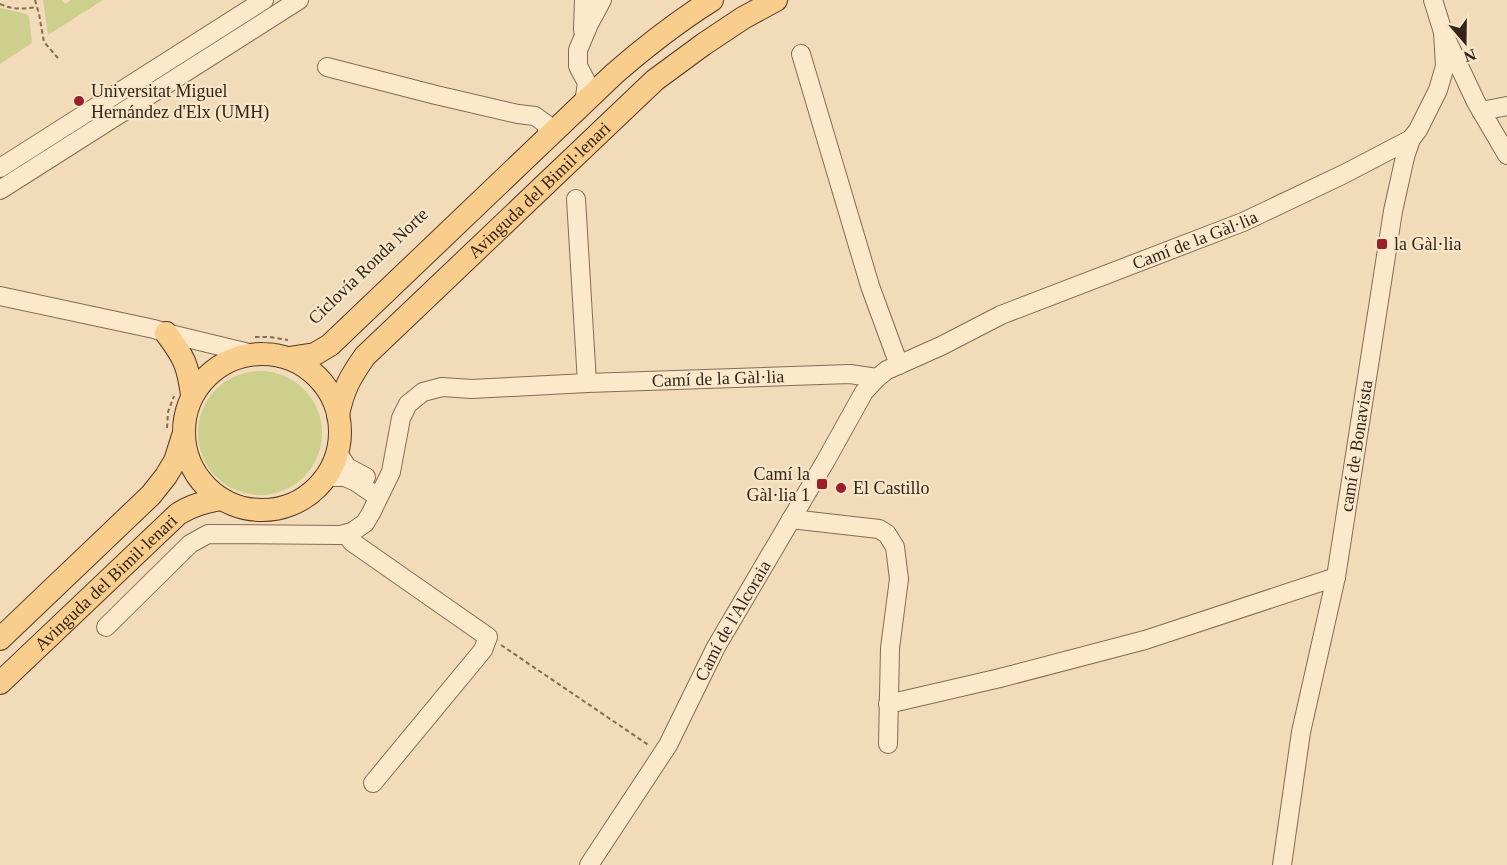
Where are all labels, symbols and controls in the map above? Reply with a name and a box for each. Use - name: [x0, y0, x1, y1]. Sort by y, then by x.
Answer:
- north arrow: [1435, 12, 1495, 72]
- text: N: [1461, 46, 1478, 66]
- place label: Universitat Miguel Hernández d'Elx (UMH): [91, 81, 269, 123]
- marker: Universitat Miguel Hernández d'Elx (UMH): [72, 94, 86, 108]
- street label: Avinguda del Bimil·lenari: [464, 118, 615, 263]
- street label: Ciclovía Ronda Norte: [304, 204, 432, 328]
- street label: Camí de la Gàl·lia: [1130, 207, 1261, 274]
- place label: la Gàl·lia: [1394, 234, 1461, 254]
- marker: la Gàl·lia: [1375, 237, 1389, 251]
- street label: Camí de la Gàl·lia: [652, 366, 785, 391]
- street label: camí de Bonavista: [1336, 379, 1377, 513]
- place label: Camí la Gàl·lia 1: [747, 464, 810, 505]
- marker: Camí la Gàl·lia 1: [815, 477, 829, 491]
- place label: El Castillo: [853, 478, 930, 498]
- marker: El Castillo: [834, 481, 848, 495]
- street label: Avinguda del Bimil·lenari: [31, 510, 181, 655]
- street label: Camí de l'Alcoraia: [691, 557, 775, 684]

